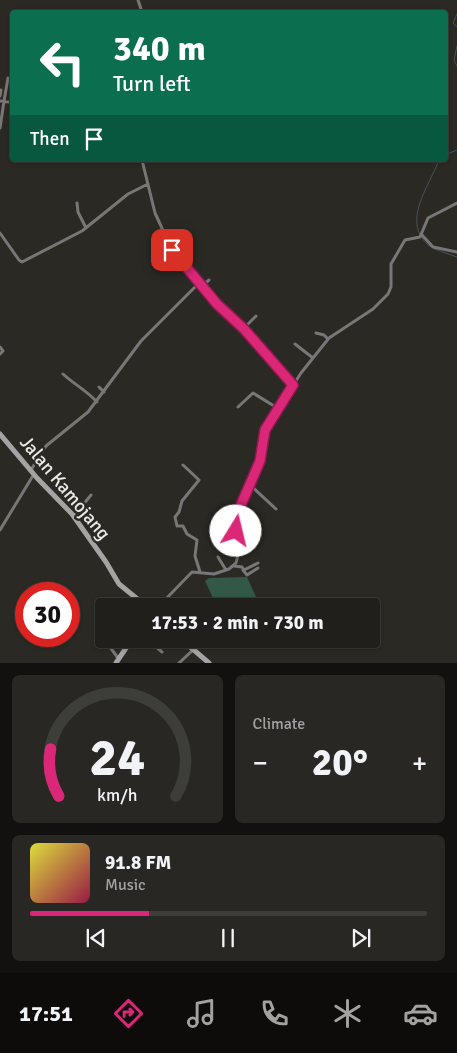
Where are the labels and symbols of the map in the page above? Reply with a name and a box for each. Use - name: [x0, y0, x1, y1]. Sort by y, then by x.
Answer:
- pin: [151, 229, 193, 271]
- street label: Jalan Kamojang: [14, 431, 116, 545]
- position arrow: [209, 504, 261, 556]
- speed limit sign: 30: [15, 582, 80, 647]

